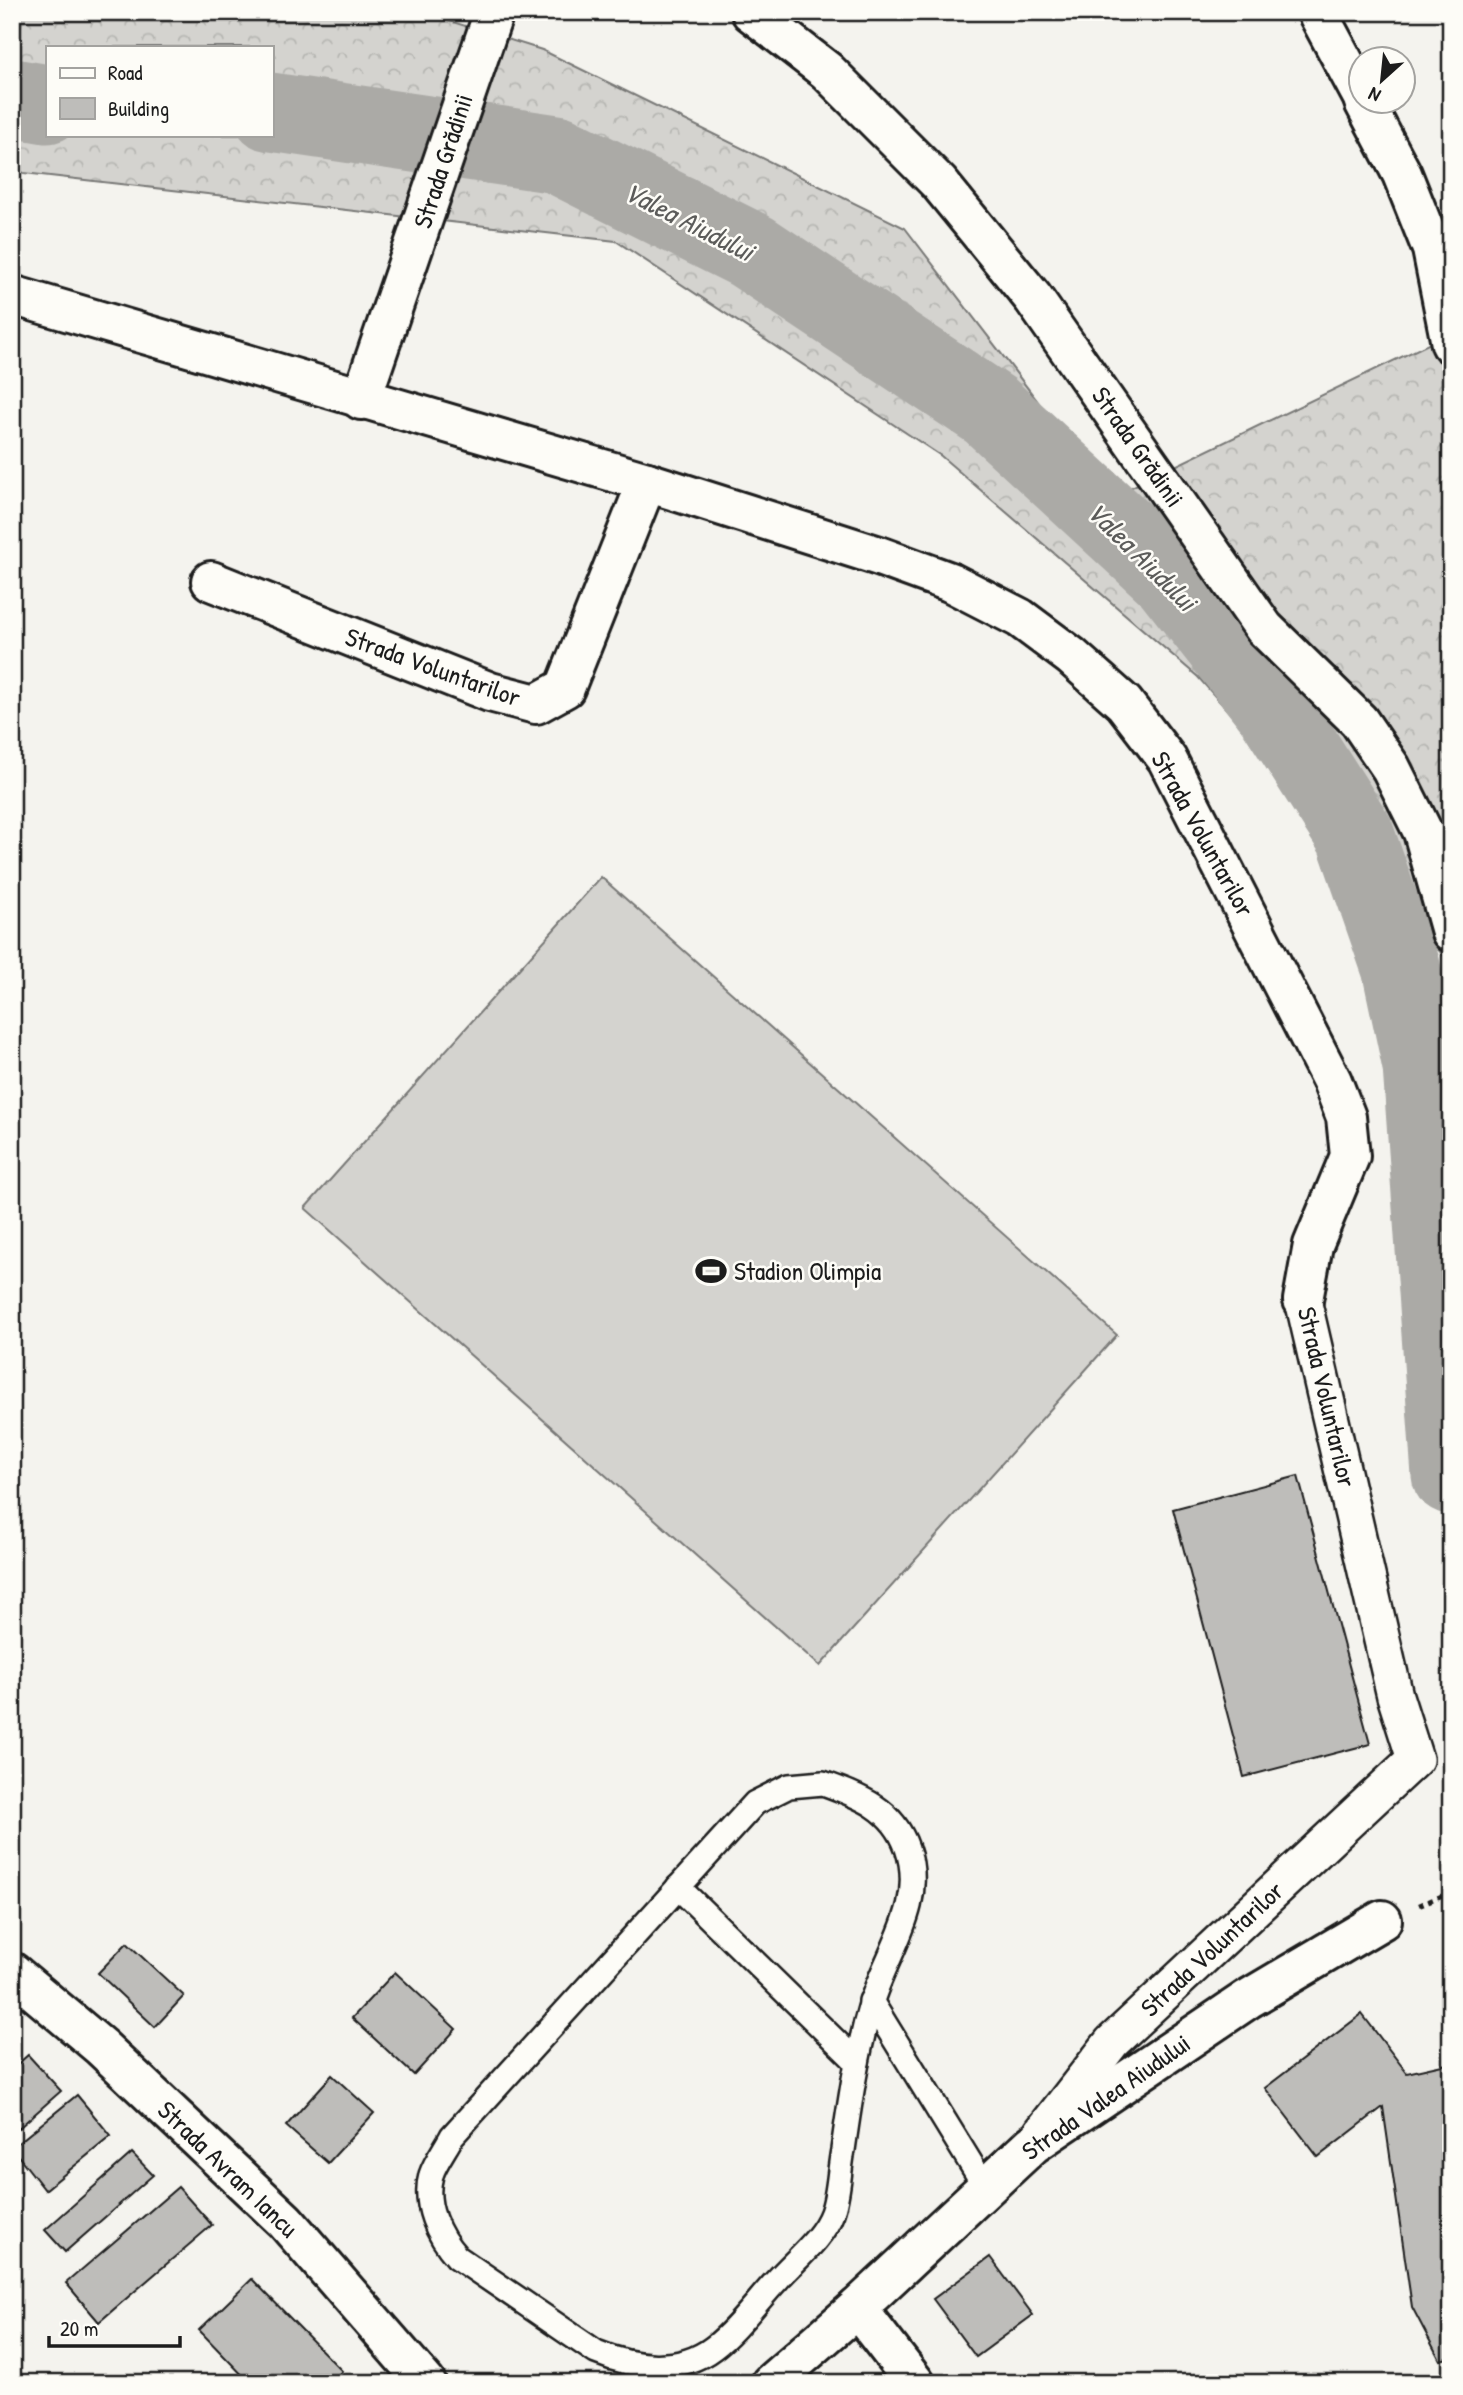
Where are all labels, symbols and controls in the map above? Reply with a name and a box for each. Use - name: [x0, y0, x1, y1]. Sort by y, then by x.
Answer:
- legend: [46, 46, 273, 136]
- north arrow: [1348, 46, 1418, 116]
- text: Road: [108, 58, 142, 87]
- text: N: [1364, 81, 1385, 109]
- street label: Strada Grădinii: [404, 89, 481, 233]
- text: Building: [108, 94, 169, 123]
- water label: Valea Aiudului: [618, 172, 763, 271]
- street label: Strada Grădinii: [1084, 380, 1193, 514]
- water label: Valea Aiudului: [1079, 493, 1207, 621]
- street label: Strada Voluntarilor: [341, 619, 526, 714]
- street label: Strada Voluntarilor: [1144, 745, 1263, 923]
- place label: Stadion Olimpia: [734, 1253, 881, 1288]
- sports icon: Stadion Olimpia: [694, 1254, 728, 1288]
- street label: Strada Voluntarilor: [1290, 1303, 1365, 1490]
- street label: Strada Voluntarilor: [1132, 1873, 1291, 2024]
- street label: Strada Valea Aiudului: [1014, 2025, 1197, 2168]
- street label: Strada Avram Iancu: [150, 2093, 306, 2245]
- scale bar: [49, 2304, 180, 2348]
- text: 20 m: [60, 2314, 98, 2343]

